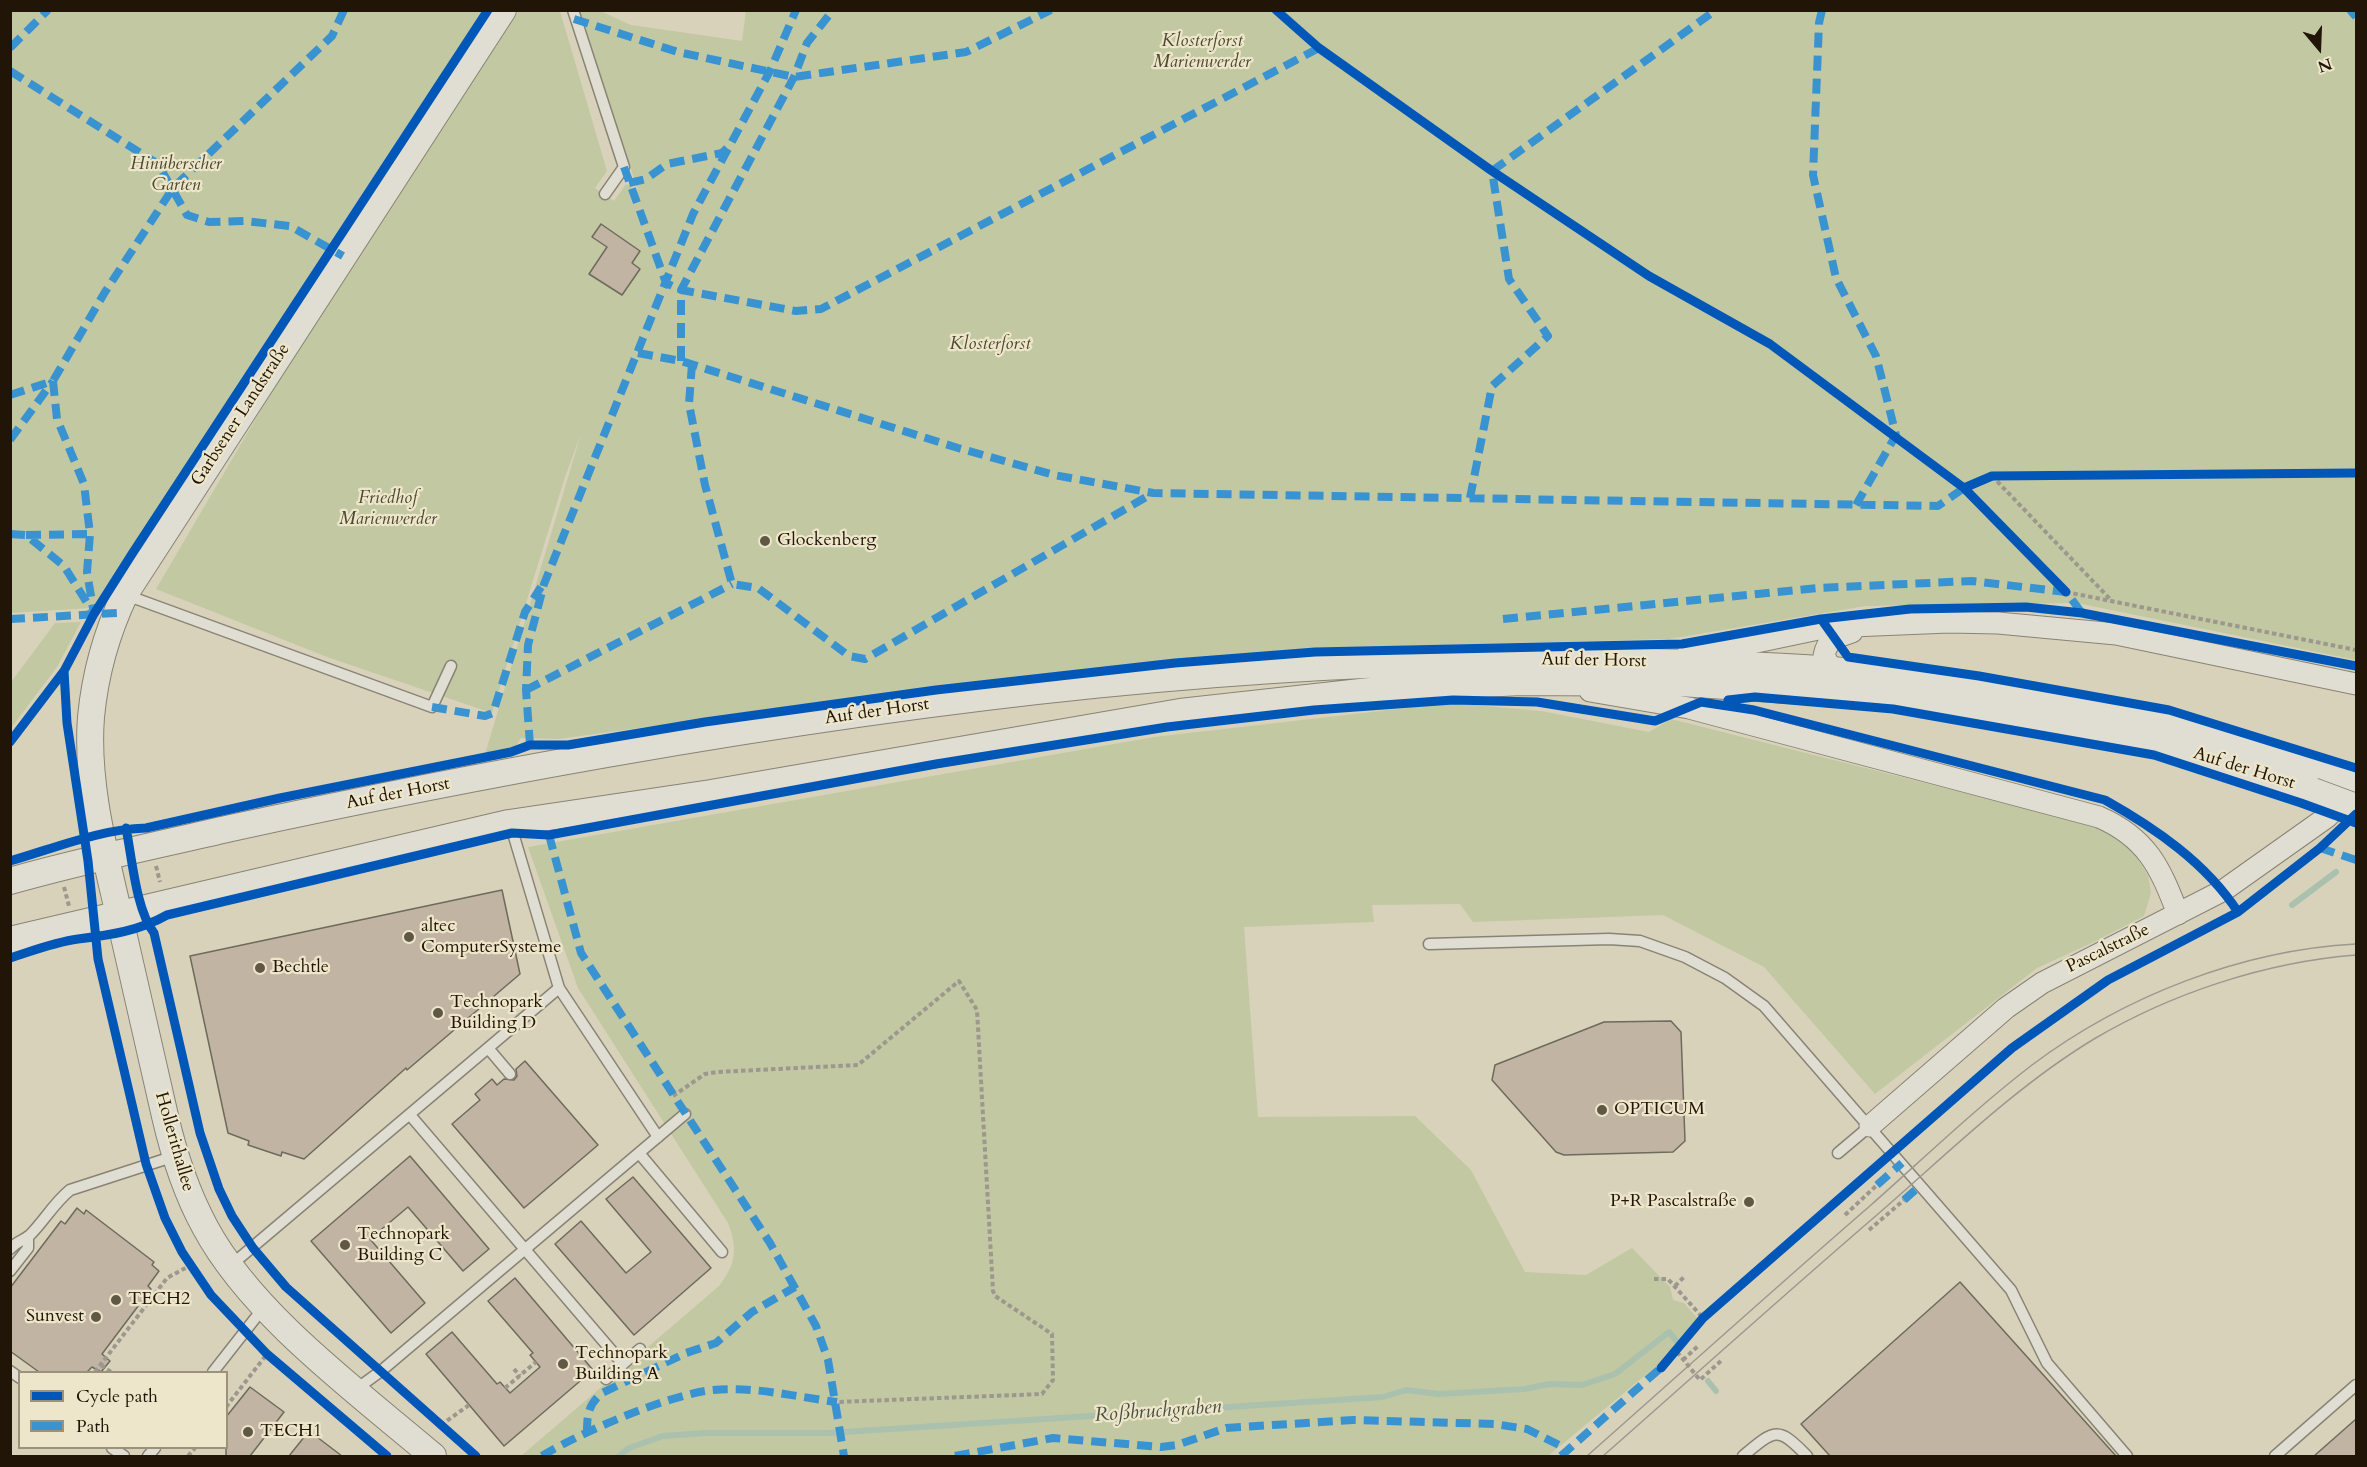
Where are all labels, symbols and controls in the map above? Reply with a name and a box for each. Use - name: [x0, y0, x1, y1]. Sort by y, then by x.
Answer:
- north arrow: [2289, 18, 2349, 78]
- park label: Klosterforst Marienwerder: [1153, 31, 1251, 74]
- text: N: [2315, 52, 2335, 78]
- park label: Hinüberscher Garten: [130, 154, 222, 196]
- park label: Klosterforst: [950, 334, 1030, 356]
- street label: Garbsener Landstraße: [187, 340, 295, 490]
- park label: Friedhof Marienwerder: [339, 488, 437, 530]
- place label: Glockenberg: [777, 530, 876, 552]
- marker: Glockenberg: [758, 534, 772, 548]
- street label: Auf der Horst: [1541, 649, 1647, 673]
- street label: Auf der Horst: [823, 694, 931, 730]
- street label: Auf der Horst: [2191, 743, 2297, 795]
- street label: Auf der Horst: [344, 773, 452, 815]
- place label: altec ComputerSysteme: [421, 916, 561, 958]
- street label: Pascalstraße: [2063, 920, 2153, 978]
- marker: altec ComputerSysteme: [402, 930, 416, 944]
- place label: Bechtle: [272, 957, 329, 979]
- marker: Bechtle: [253, 961, 267, 975]
- place label: Technopark Building D: [450, 992, 543, 1034]
- marker: Technopark Building D: [431, 1006, 445, 1020]
- street label: Hollerithallee: [149, 1090, 199, 1194]
- place label: OPTICUM: [1614, 1099, 1705, 1121]
- marker: OPTICUM: [1595, 1103, 1609, 1117]
- place label: P+R Pascalstraße: [1610, 1191, 1737, 1213]
- marker: P+R Pascalstraße: [1742, 1195, 1756, 1209]
- place label: Technopark Building C: [357, 1224, 450, 1266]
- marker: Technopark Building C: [338, 1238, 352, 1252]
- place label: TECH2: [128, 1289, 190, 1311]
- marker: TECH2: [109, 1293, 123, 1307]
- place label: Sunvest: [26, 1306, 84, 1328]
- marker: Sunvest: [89, 1310, 103, 1324]
- place label: Technopark Building A: [575, 1343, 668, 1386]
- marker: Technopark Building A: [556, 1357, 570, 1371]
- legend: [18, 1371, 228, 1449]
- text: Cycle path: [76, 1384, 158, 1409]
- water label: Roßbruchgraben: [1094, 1396, 1222, 1428]
- text: Path: [76, 1414, 110, 1439]
- place label: TECH1: [260, 1421, 322, 1443]
- marker: TECH1: [241, 1425, 255, 1439]

